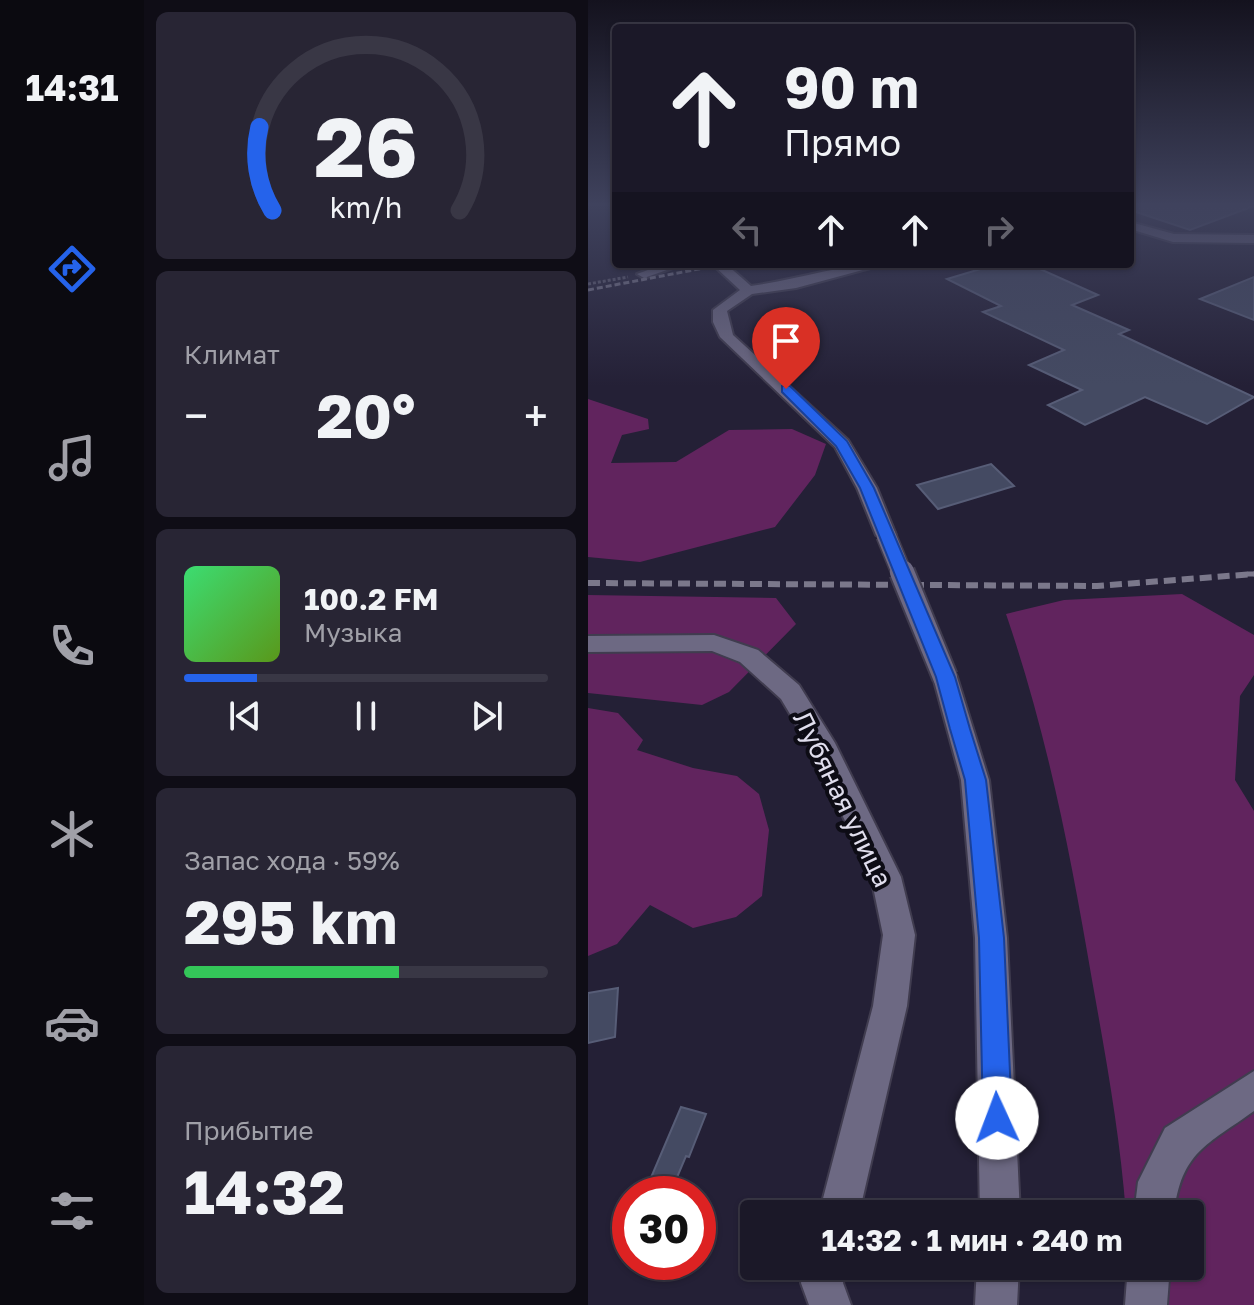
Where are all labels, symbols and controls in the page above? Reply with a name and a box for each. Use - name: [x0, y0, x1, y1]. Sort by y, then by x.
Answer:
- text: 90 m: [784, 53, 919, 120]
- icon: ahead: [652, 56, 756, 160]
- text: 14:31: [25, 66, 119, 109]
- text: 26: [314, 95, 418, 195]
- text: Прямо: [784, 121, 901, 164]
- text: km/h: [330, 190, 402, 224]
- icon: left: [725, 208, 769, 252]
- icon: ahead: [809, 208, 853, 252]
- icon: ahead: [893, 208, 937, 252]
- icon: right: [977, 208, 1021, 252]
- icon: directions: [44, 241, 100, 297]
- pin: [752, 307, 820, 389]
- icon: arrive: [764, 319, 808, 363]
- text: Климат: [184, 339, 280, 370]
- text: 20°: [317, 379, 416, 451]
- text: −: [184, 389, 208, 442]
- text: +: [524, 389, 548, 442]
- icon: music: [44, 430, 100, 486]
- text: 100.2 FM: [304, 581, 438, 617]
- text: Музыка: [304, 617, 402, 648]
- icon: phone: [44, 618, 100, 674]
- icon: previous: [223, 694, 267, 738]
- icon: pause: [344, 694, 388, 738]
- icon: next: [465, 694, 509, 738]
- street label: Лубяная улица: [787, 706, 899, 892]
- icon: climate: [44, 806, 100, 862]
- text: Запас хода · 59%: [184, 845, 400, 876]
- text: 295 km: [184, 885, 398, 957]
- icon: car: [44, 995, 100, 1051]
- position arrow: [955, 1076, 1039, 1160]
- text: Прибытие: [184, 1115, 313, 1146]
- text: 14:32: [184, 1155, 345, 1227]
- speed limit sign: 30: [612, 1176, 716, 1280]
- icon: filters: [44, 1183, 100, 1239]
- text: 14:32 · 1 мин · 240 m: [821, 1222, 1123, 1258]

